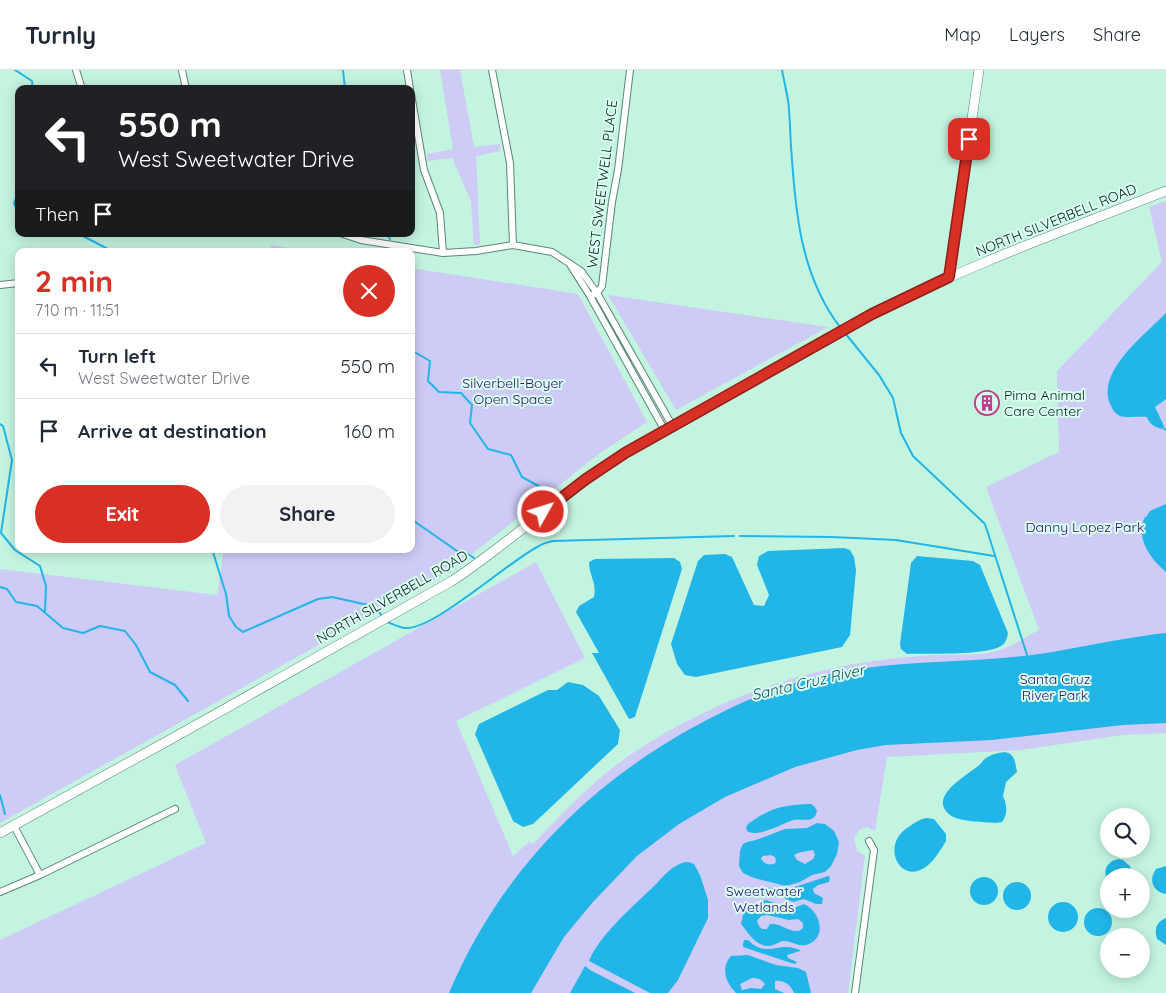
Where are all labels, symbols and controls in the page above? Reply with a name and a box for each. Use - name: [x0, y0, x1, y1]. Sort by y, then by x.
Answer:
- text: Turnly: [25, 20, 96, 50]
- text: Map: [944, 23, 981, 46]
- text: Layers: [1009, 23, 1065, 46]
- text: Share: [1093, 23, 1141, 46]
- street label: WEST SWEETWELL PLACE: [583, 99, 621, 269]
- text: 550 m: [118, 102, 222, 146]
- icon: left: [35, 105, 100, 170]
- pin: [948, 118, 990, 160]
- icon: arrive: [955, 125, 983, 153]
- text: West Sweetwater Drive: [118, 145, 354, 173]
- street label: NORTH SILVERBELL ROAD: [973, 179, 1139, 261]
- icon: arrive: [89, 200, 117, 228]
- text: Then: [35, 202, 79, 226]
- text: 2 min: [35, 262, 113, 300]
- button: close: [343, 265, 395, 317]
- text: 710 m · 11:51: [35, 300, 120, 320]
- text: Turn left: [78, 344, 156, 368]
- icon: left: [35, 352, 63, 380]
- text: 550 m: [340, 354, 395, 378]
- text: West Sweetwater Drive: [78, 368, 250, 388]
- park label: Silverbell-Boyer Open Space: [462, 374, 564, 408]
- place label: Pima Animal Care Center: [1004, 386, 1085, 420]
- building icon: Pima Animal Care Center: [974, 390, 1000, 416]
- icon: arrive: [35, 417, 63, 445]
- text: Arrive at destination: [78, 419, 267, 443]
- text: 160 m: [344, 419, 395, 443]
- button: Exit: [35, 485, 210, 543]
- button: Share: [220, 485, 395, 543]
- position arrow: [516, 485, 568, 537]
- park label: Danny Lopez Park: [1026, 518, 1144, 536]
- street label: NORTH SILVERBELL ROAD: [313, 546, 471, 648]
- water label: Santa Cruz River: [750, 659, 868, 704]
- park label: Santa Cruz River Park: [1020, 670, 1091, 704]
- map controls: [1100, 808, 1150, 978]
- button: search: [1100, 808, 1150, 858]
- button: +: [1100, 868, 1150, 918]
- park label: Sweetwater Wetlands: [726, 882, 803, 916]
- button: −: [1100, 928, 1150, 978]

